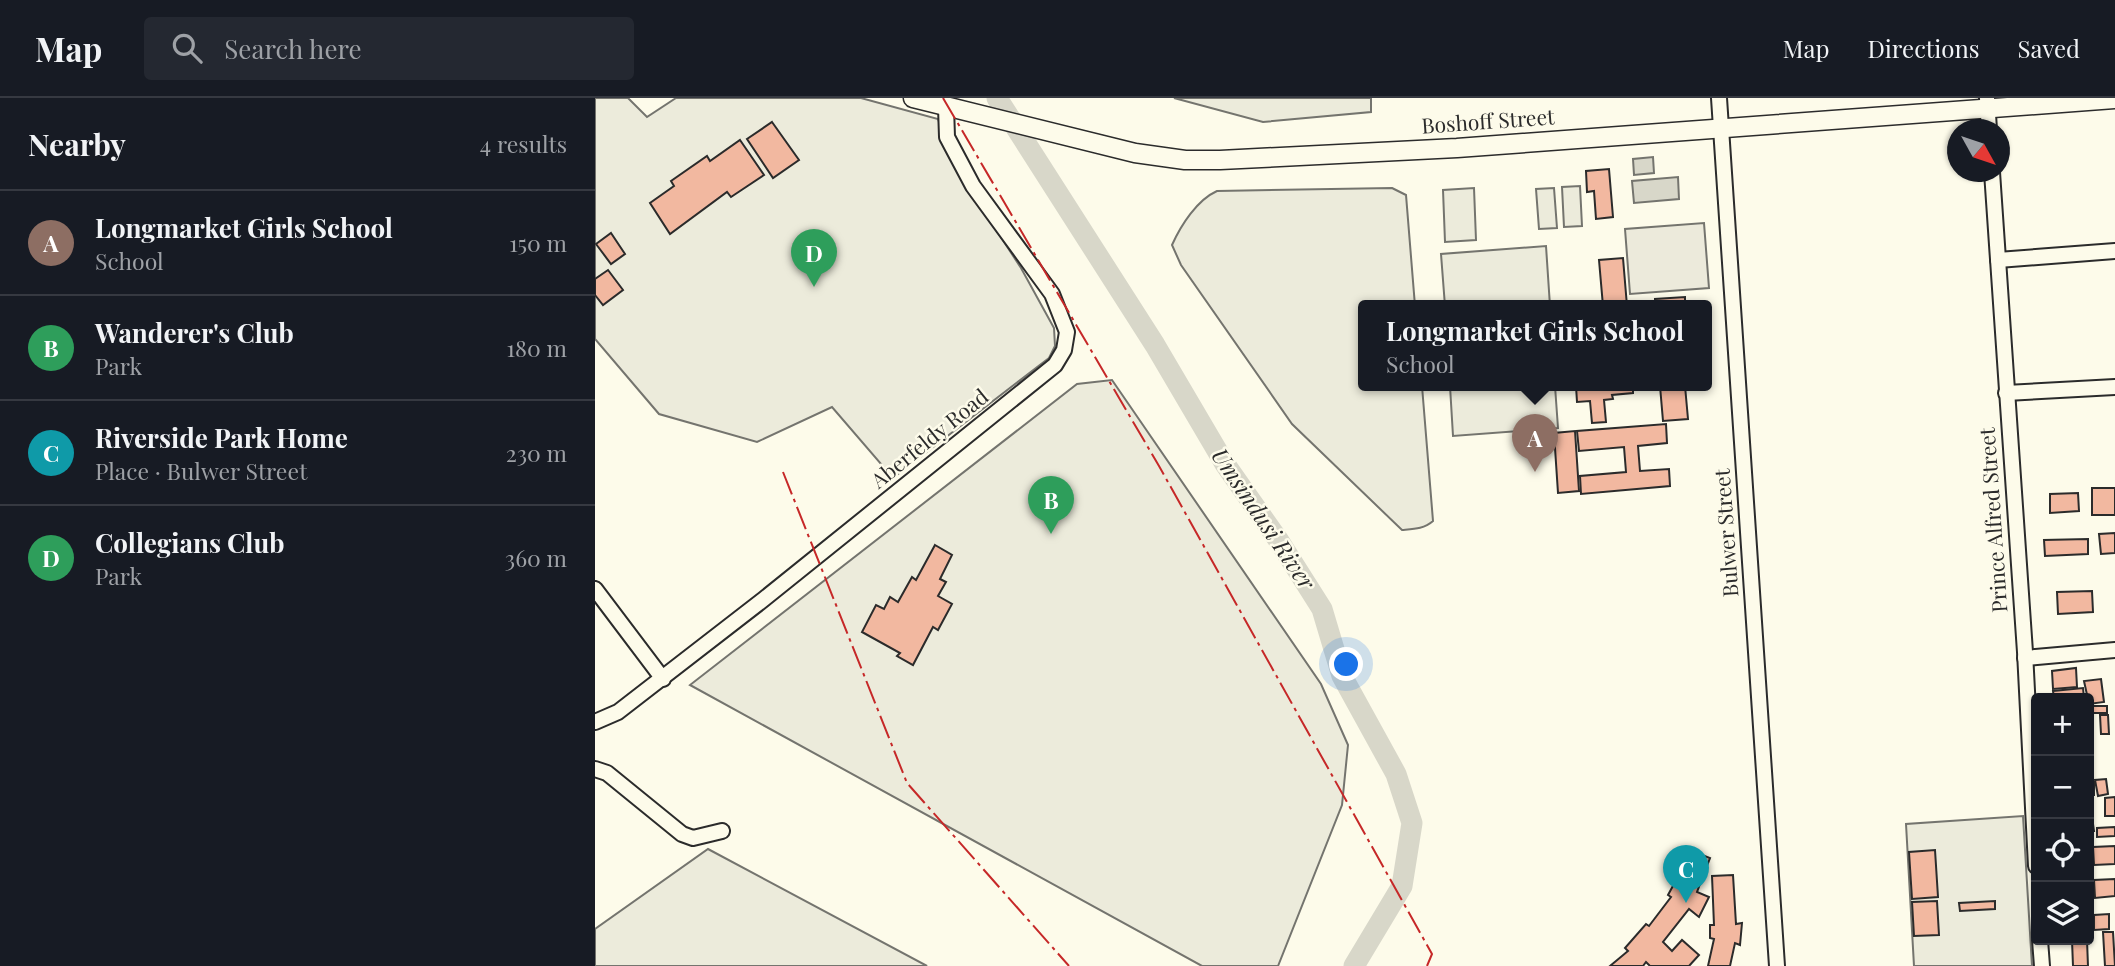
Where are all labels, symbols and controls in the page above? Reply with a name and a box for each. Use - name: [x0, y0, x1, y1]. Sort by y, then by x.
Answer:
- search box: [144, 17, 634, 80]
- text: Map: [35, 26, 102, 70]
- icon: search: [168, 29, 206, 67]
- text: Search here: [224, 31, 362, 66]
- text: Map: [1783, 32, 1829, 64]
- text: Directions: [1867, 32, 1980, 64]
- text: Saved: [2018, 32, 2080, 64]
- street label: Boshoff Street: [1420, 101, 1556, 139]
- north arrow: [1947, 119, 2010, 182]
- text: Nearby: [28, 124, 126, 164]
- text: 4 results: [480, 128, 567, 159]
- text: Longmarket Girls School: [95, 210, 393, 245]
- text: A: [43, 227, 59, 258]
- text: 150 m: [509, 227, 567, 258]
- pin: D: [791, 229, 837, 287]
- text: School: [95, 245, 164, 276]
- popup: [1358, 300, 1712, 391]
- text: Longmarket Girls School: [1386, 313, 1684, 348]
- text: Wanderer's Club: [95, 315, 294, 350]
- text: B: [43, 332, 59, 363]
- text: 180 m: [507, 332, 567, 363]
- text: School: [1386, 348, 1455, 379]
- text: Park: [95, 350, 142, 381]
- street label: Aberfeldy Road: [863, 381, 993, 494]
- pin: A: [1512, 414, 1558, 472]
- text: Riverside Park Home: [95, 420, 348, 455]
- street label: Prince Alfred Street: [1972, 426, 2012, 614]
- text: C: [43, 437, 59, 468]
- text: 230 m: [506, 437, 567, 468]
- water label: Umsindusi River: [1205, 441, 1324, 596]
- text: Place · Bulwer Street: [95, 455, 307, 486]
- street label: Bulwer Street: [1707, 468, 1743, 598]
- pin: B: [1028, 476, 1074, 534]
- text: Collegians Club: [95, 525, 284, 560]
- text: D: [42, 542, 60, 573]
- text: 360 m: [505, 542, 567, 573]
- text: Park: [95, 560, 142, 591]
- your location: [1329, 647, 1363, 681]
- map controls: [2031, 693, 2094, 945]
- button: +: [2031, 693, 2094, 756]
- button: −: [2031, 756, 2094, 819]
- button: locate: [2031, 819, 2094, 882]
- pin: C: [1663, 845, 1709, 903]
- button: layers: [2031, 882, 2094, 945]

